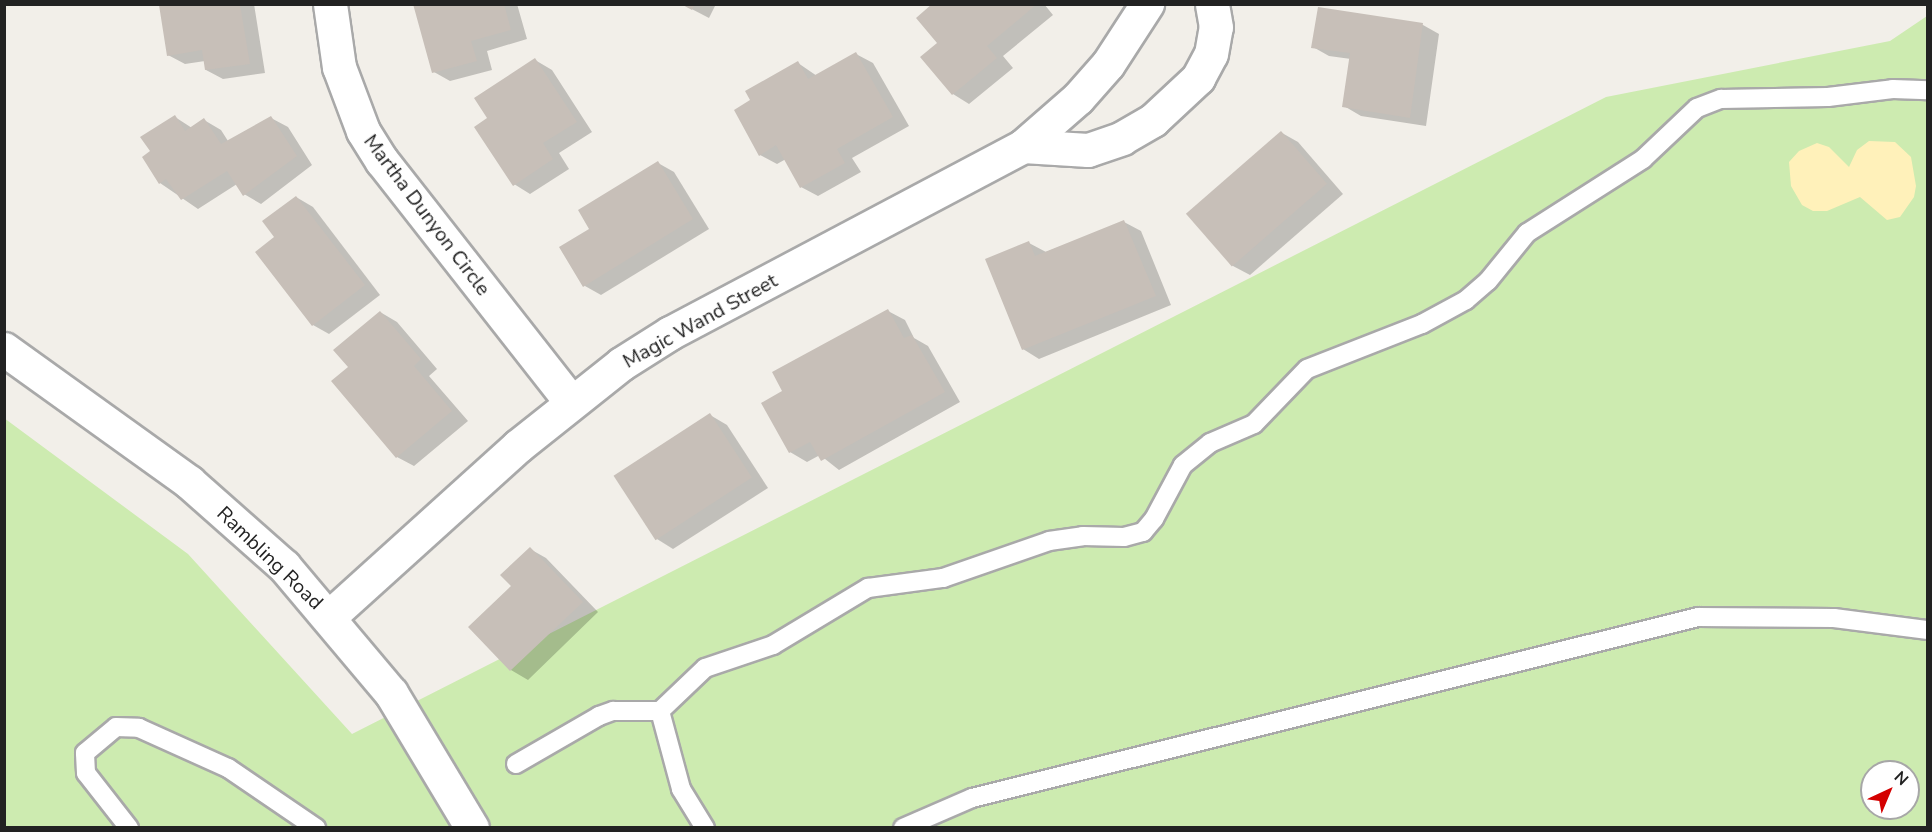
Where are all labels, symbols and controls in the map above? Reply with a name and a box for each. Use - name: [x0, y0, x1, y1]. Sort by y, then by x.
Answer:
- street label: Martha Dunyon Circle: [359, 130, 495, 300]
- street label: Magic Wand Street: [619, 269, 781, 373]
- street label: Rambling Road: [212, 501, 328, 615]
- north arrow: [1860, 760, 1920, 820]
- text: N: [1889, 766, 1913, 791]

